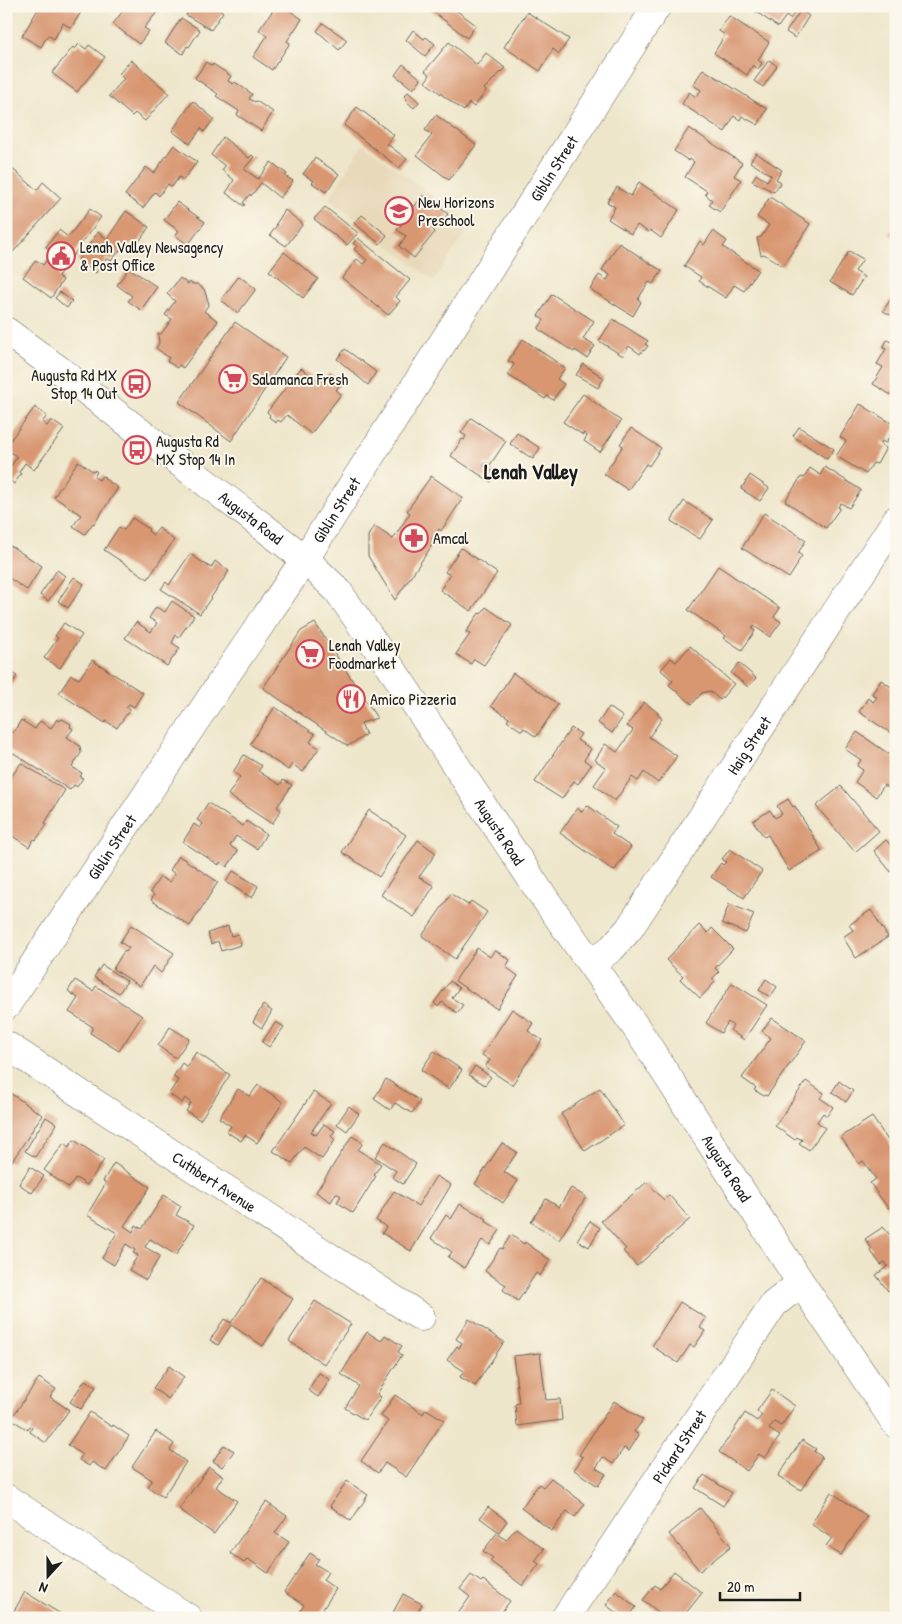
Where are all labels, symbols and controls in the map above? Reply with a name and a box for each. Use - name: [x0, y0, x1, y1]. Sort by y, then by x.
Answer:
- street label: Giblin Street: [525, 131, 583, 205]
- place label: New Horizons Preschool: [418, 191, 494, 231]
- school or university icon: New Horizons Preschool: [384, 196, 414, 226]
- place label: Lenah Valley Newsagency & Post Office: [80, 236, 224, 276]
- public building icon: Lenah Valley Newsagency & Post Office: [46, 241, 76, 271]
- place label: Augusta Rd MX Stop 14 Out: [31, 364, 117, 404]
- supermarket icon: Salamanca Fresh: [218, 364, 248, 394]
- place label: Salamanca Fresh: [252, 368, 348, 390]
- bus stop icon: Augusta Rd MX Stop 14 Out: [121, 369, 151, 399]
- place label: Augusta Rd MX Stop 14 In: [156, 430, 235, 470]
- bus stop icon: Augusta Rd MX Stop 14 In: [122, 435, 152, 465]
- district label: Lenah Valley: [484, 457, 578, 487]
- street label: Giblin Street: [307, 472, 366, 547]
- street label: Augusta Road: [214, 486, 288, 549]
- pharmacy icon: Amcal: [399, 523, 429, 553]
- place label: Amcal: [433, 527, 469, 549]
- place label: Lenah Valley Foodmarket: [328, 634, 401, 674]
- supermarket icon: Lenah Valley Foodmarket: [295, 639, 325, 669]
- restaurant icon: Amico Pizzeria: [336, 684, 366, 714]
- place label: Amico Pizzeria: [370, 688, 456, 710]
- street label: Haig Street: [722, 711, 776, 779]
- street label: Augusta Road: [470, 794, 530, 869]
- street label: Giblin Street: [82, 810, 142, 884]
- street label: Augusta Road: [697, 1130, 757, 1206]
- street label: Cuthbert Avenue: [168, 1146, 261, 1217]
- street label: Pickard Street: [647, 1405, 712, 1488]
- north arrow: [22, 1552, 72, 1602]
- scale bar: [720, 1569, 800, 1601]
- text: 20 m: [727, 1576, 754, 1597]
- text: N: [36, 1578, 50, 1599]

